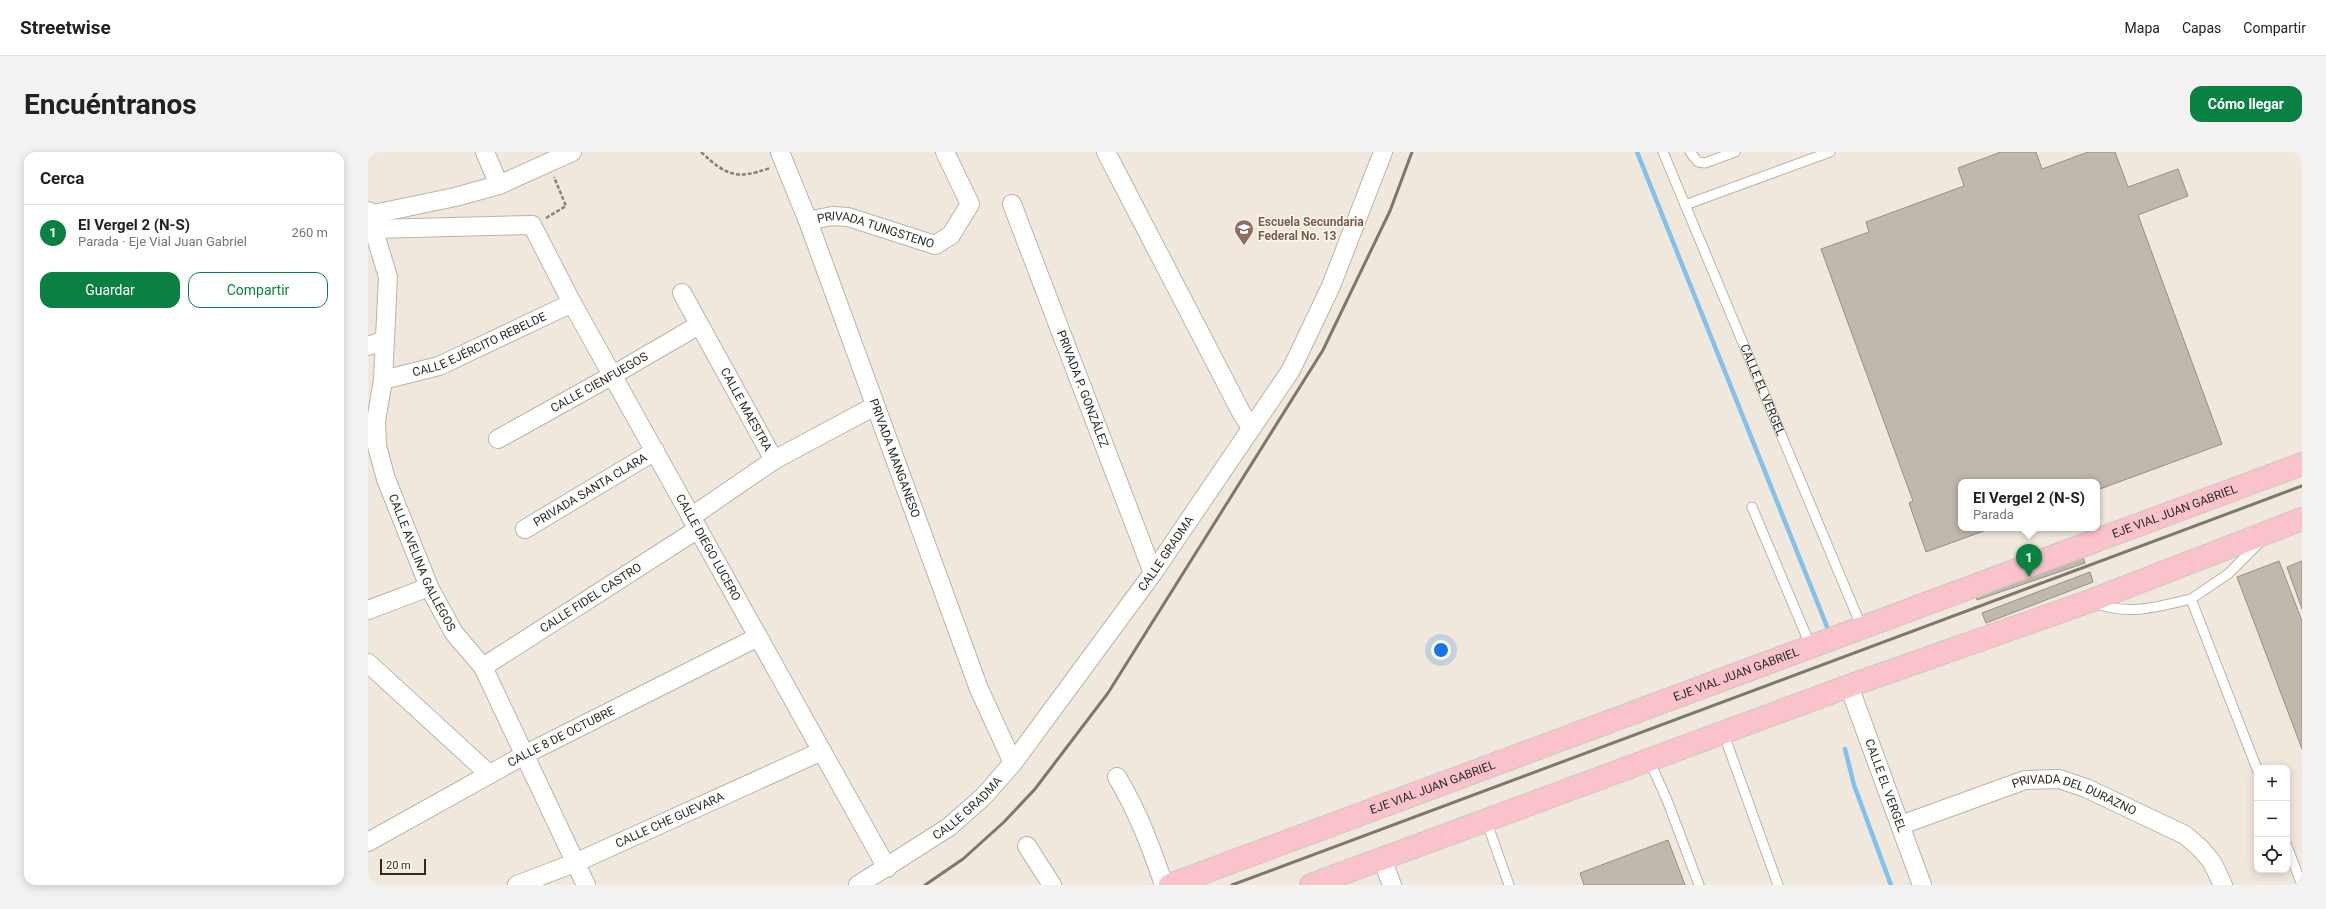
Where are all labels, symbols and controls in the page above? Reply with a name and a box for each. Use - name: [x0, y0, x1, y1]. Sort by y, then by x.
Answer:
- text: Streetwise: [20, 16, 111, 39]
- text: Mapa: [2125, 20, 2160, 36]
- text: Capas: [2182, 20, 2221, 36]
- text: Compartir: [2243, 20, 2306, 36]
- button: Cómo llegar: [2190, 86, 2302, 122]
- text: Encuéntranos: [24, 88, 197, 121]
- text: Cerca: [40, 168, 84, 188]
- street label: PRIVADA TUNGSTENO: [816, 209, 936, 251]
- place label: Escuela Secundaria Federal No. 13: [1258, 215, 1364, 243]
- text: El Vergel 2 (N-S): [78, 216, 190, 234]
- school or university icon: Escuela Secundaria Federal No. 13: [1233, 218, 1255, 246]
- text: 1: [49, 225, 57, 240]
- text: 260 m: [291, 225, 328, 240]
- text: Parada · Eje Vial Juan Gabriel: [78, 234, 247, 249]
- button: Guardar: [40, 272, 180, 308]
- button: Compartir: [188, 272, 328, 308]
- street label: CALLE EJÉRCITO REBELDE: [411, 309, 549, 379]
- street label: PRIVADA P. GONZÁLEZ: [1054, 328, 1111, 450]
- street label: CALLE EL VERGEL: [1737, 342, 1788, 438]
- street label: CALLE CIENFUEGOS: [548, 349, 650, 415]
- street label: CALLE MAESTRA: [718, 365, 775, 454]
- street label: PRIVADA MANGANESO: [867, 397, 923, 520]
- street label: PRIVADA SANTA CLARA: [531, 450, 650, 529]
- popup: [1958, 479, 2100, 531]
- street label: EJE VIAL JUAN GABRIEL: [2110, 481, 2240, 541]
- text: El Vergel 2 (N-S): [1973, 489, 2085, 507]
- street label: CALLE AVELINA GALLEGOS: [386, 492, 459, 634]
- street label: CALLE DIEGO LUCERO: [673, 492, 744, 603]
- text: Parada: [1973, 507, 2014, 522]
- street label: CALLE GRADMA: [1135, 513, 1197, 594]
- pin: 1: [2016, 544, 2042, 577]
- street label: CALLE FIDEL CASTRO: [537, 560, 644, 636]
- your location: [1431, 640, 1451, 660]
- street label: EJE VIAL JUAN GABRIEL: [1671, 645, 1801, 704]
- street label: CALLE 8 DE OCTUBRE: [505, 703, 617, 770]
- street label: CALLE EL VERGEL: [1862, 737, 1909, 834]
- street label: EJE VIAL JUAN GABRIEL: [1368, 758, 1498, 817]
- map controls: [2254, 765, 2290, 873]
- button: +: [2254, 765, 2290, 801]
- street label: PRIVADA DEL DURAZNO: [2010, 772, 2139, 818]
- street label: CALLE GRADMA: [930, 774, 1005, 843]
- street label: CALLE CHE GUEVARA: [613, 789, 726, 851]
- button: −: [2254, 801, 2290, 837]
- button: locate: [2254, 837, 2290, 873]
- scale bar: [380, 857, 426, 876]
- text: 20 m: [386, 859, 411, 872]

